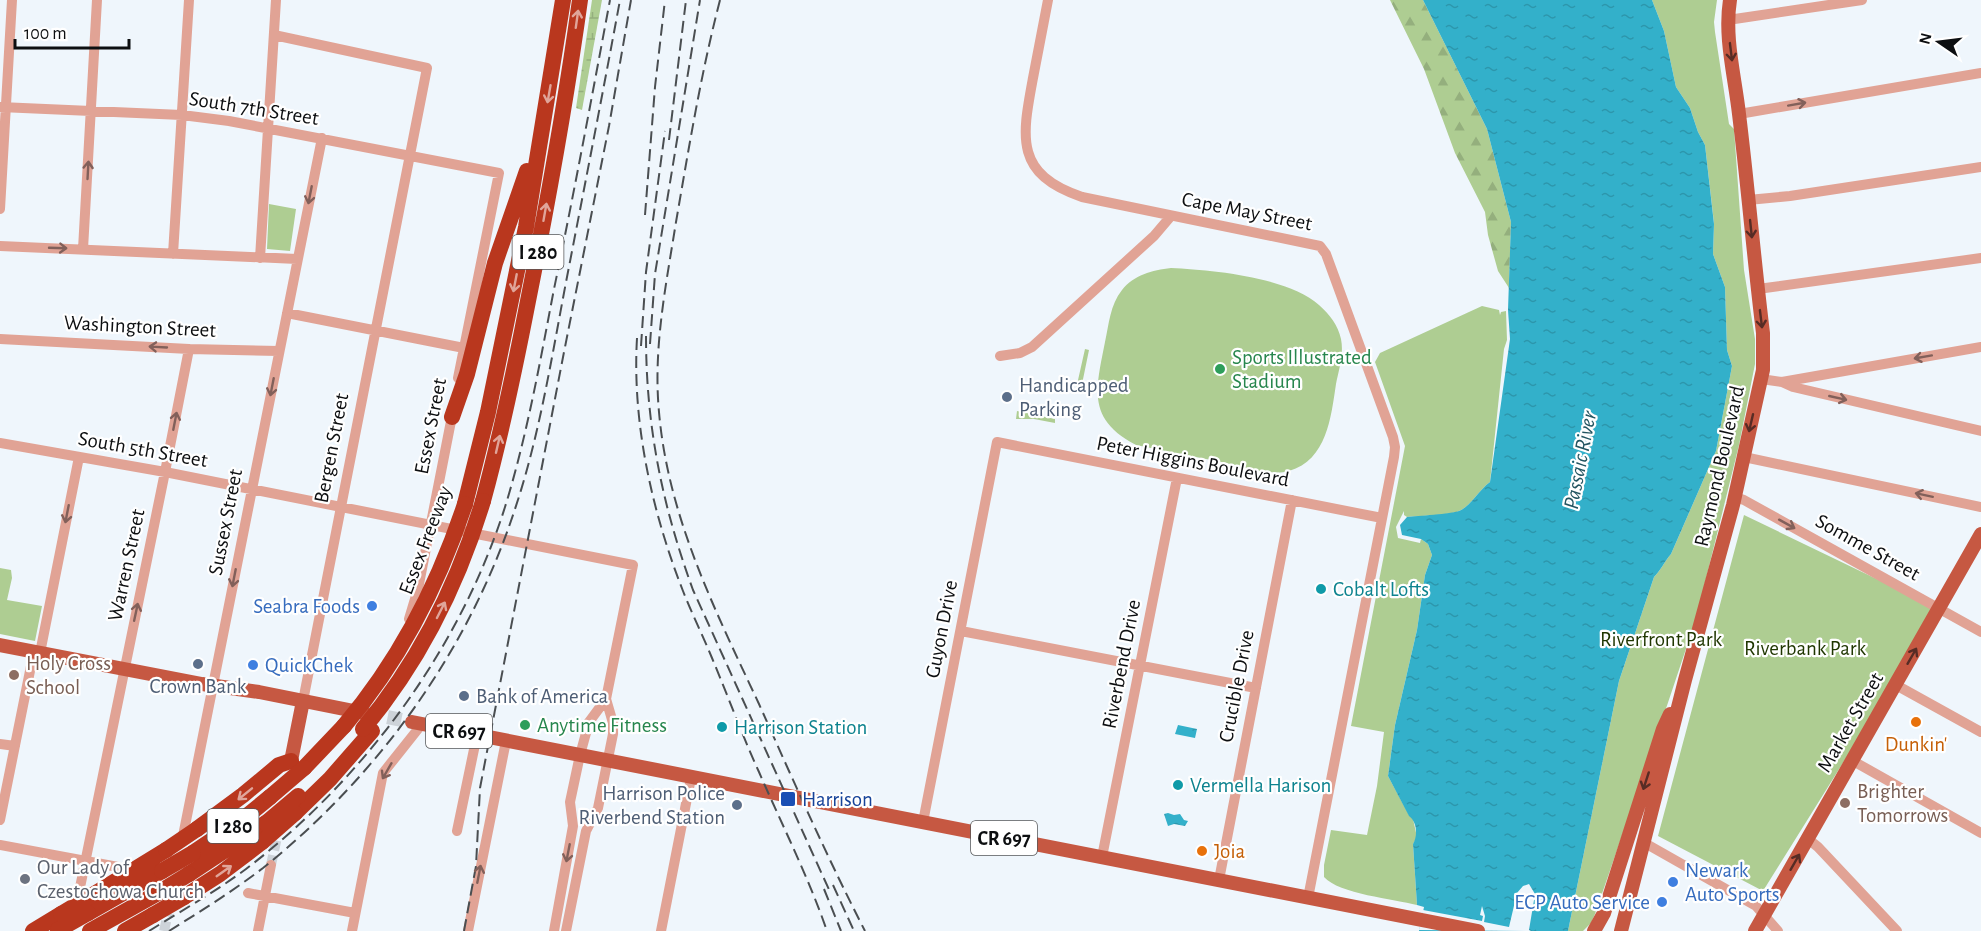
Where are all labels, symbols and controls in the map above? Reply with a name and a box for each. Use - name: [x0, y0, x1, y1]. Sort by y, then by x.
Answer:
- one-way arrow: [572, 10, 583, 30]
- scale bar: [15, 12, 129, 50]
- north arrow: [1909, 12, 1969, 72]
- text: 100 m: [24, 25, 67, 43]
- text: N: [1916, 31, 1935, 46]
- one-way arrow: [1725, 42, 1736, 61]
- one-way arrow: [543, 84, 554, 104]
- street label: South 7th Street: [188, 88, 320, 129]
- one-way arrow: [1787, 98, 1806, 109]
- one-way arrow: [82, 161, 93, 181]
- one-way arrow: [304, 185, 315, 205]
- street label: Cape May Street: [1180, 189, 1314, 234]
- one-way arrow: [540, 203, 551, 222]
- one-way arrow: [1746, 218, 1757, 238]
- road number: I 280: [512, 235, 564, 269]
- one-way arrow: [48, 243, 68, 254]
- one-way arrow: [509, 273, 520, 293]
- one-way arrow: [1756, 309, 1767, 329]
- street label: Washington Street: [63, 312, 217, 341]
- one-way arrow: [148, 341, 168, 352]
- place label: Sports Illustrated Stadium: [1232, 347, 1372, 392]
- one-way arrow: [1914, 352, 1934, 363]
- marker: Sports Illustrated Stadium: [1213, 362, 1227, 376]
- place label: Handicapped Parking: [1019, 375, 1129, 420]
- one-way arrow: [266, 376, 277, 396]
- street label: Essex Street: [411, 376, 450, 476]
- street label: Raymond Boulevard: [1691, 384, 1748, 549]
- marker: Handicapped Parking: [1000, 390, 1014, 404]
- street label: Bergen Street: [311, 391, 352, 505]
- one-way arrow: [1828, 392, 1847, 404]
- water label: Passaic River: [1560, 409, 1600, 511]
- one-way arrow: [170, 412, 181, 431]
- one-way arrow: [1745, 413, 1757, 432]
- street label: South 5th Street: [77, 428, 209, 471]
- street label: Peter Higgins Boulevard: [1095, 433, 1291, 490]
- one-way arrow: [492, 435, 504, 454]
- street label: Sussex Street: [205, 467, 246, 577]
- street label: Essex Freeway: [395, 483, 456, 597]
- one-way arrow: [1914, 488, 1933, 500]
- one-way arrow: [61, 504, 72, 524]
- street label: Warren Street: [104, 507, 149, 623]
- street label: Somme Street: [1812, 510, 1924, 585]
- one-way arrow: [1778, 518, 1795, 530]
- one-way arrow: [227, 568, 239, 587]
- street label: Guyon Drive: [922, 578, 961, 680]
- place label: Cobalt Lofts: [1333, 579, 1429, 600]
- marker: Cobalt Lofts: [1314, 582, 1328, 596]
- place label: Seabra Foods: [253, 596, 360, 617]
- street label: Riverbend Drive: [1099, 598, 1144, 730]
- marker: Seabra Foods: [365, 599, 379, 613]
- one-way arrow: [435, 602, 447, 620]
- one-way arrow: [131, 603, 142, 622]
- street label: Crucible Drive: [1215, 628, 1258, 744]
- park label: Riverfront Park: [1600, 629, 1723, 650]
- park label: Riverbank Park: [1744, 638, 1867, 659]
- one-way arrow: [1907, 648, 1919, 665]
- place label: Holy Cross School: [26, 653, 111, 698]
- place label: QuickChek: [265, 655, 353, 676]
- marker: Crown Bank: [191, 657, 205, 671]
- marker: QuickChek: [246, 658, 260, 672]
- marker: Holy Cross School: [7, 668, 21, 682]
- street label: Market Street: [1814, 669, 1887, 776]
- place label: Crown Bank: [150, 676, 247, 697]
- place label: Bank of America: [476, 686, 609, 707]
- marker: Bank of America: [457, 689, 471, 703]
- road number: CR 697: [426, 714, 492, 748]
- place label: Anytime Fitness: [537, 715, 667, 736]
- marker: Dunkin': [1909, 715, 1923, 729]
- place label: Harrison Station: [734, 717, 867, 738]
- marker: Anytime Fitness: [518, 718, 532, 732]
- marker: Harrison Station: [715, 720, 729, 734]
- place label: Dunkin': [1885, 734, 1947, 755]
- one-way arrow: [381, 762, 393, 779]
- one-way arrow: [1640, 771, 1651, 790]
- place label: Vermella Harison: [1190, 775, 1331, 796]
- marker: Vermella Harison: [1171, 778, 1185, 792]
- place label: Brighter Tomorrows: [1857, 781, 1948, 826]
- place label: Harrison Police Riverbend Station: [579, 783, 725, 828]
- one-way arrow: [237, 787, 253, 800]
- place label: Harrison: [802, 789, 873, 810]
- marker: Harrison: [779, 790, 797, 808]
- marker: Brighter Tomorrows: [1838, 796, 1852, 810]
- marker: Harrison Police Riverbend Station: [730, 798, 744, 812]
- road number: I 280: [208, 809, 258, 843]
- road number: CR 697: [971, 821, 1037, 855]
- place label: Joia: [1214, 841, 1245, 862]
- one-way arrow: [562, 843, 573, 863]
- marker: Joia: [1195, 844, 1209, 858]
- one-way arrow: [1789, 854, 1801, 871]
- place label: Our Lady of Czestochowa Church: [37, 857, 204, 902]
- place label: Newark Auto Sports: [1685, 860, 1780, 905]
- one-way arrow: [474, 864, 485, 884]
- one-way arrow: [216, 865, 232, 877]
- marker: Our Lady of Czestochowa Church: [18, 872, 32, 886]
- marker: Newark Auto Sports: [1666, 875, 1680, 889]
- place label: ECP Auto Service: [1514, 892, 1650, 913]
- marker: ECP Auto Service: [1655, 895, 1669, 909]

